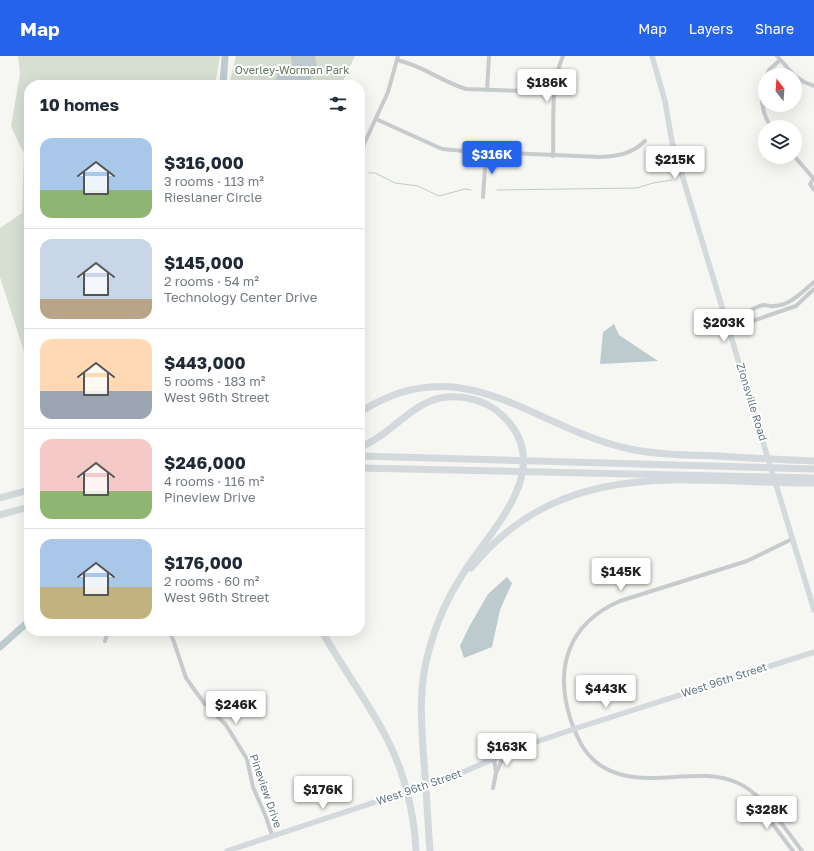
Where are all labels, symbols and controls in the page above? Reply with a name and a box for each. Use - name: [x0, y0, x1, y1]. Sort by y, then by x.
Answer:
- text: Map: [20, 17, 60, 40]
- text: Map: [638, 20, 667, 37]
- text: Layers: [689, 20, 733, 37]
- text: Share: [755, 20, 794, 37]
- park label: Overley-Worman Park: [235, 63, 349, 76]
- north arrow: [758, 68, 802, 112]
- map controls: [758, 68, 802, 164]
- pin: $186K: [519, 69, 575, 103]
- text: $186K: [526, 74, 568, 90]
- icon: filters: [327, 93, 349, 115]
- text: 10 homes: [40, 94, 119, 115]
- button: layers: [758, 120, 802, 164]
- pin: $316K: [464, 141, 520, 175]
- text: $316K: [471, 146, 513, 162]
- pin: $215K: [647, 146, 703, 180]
- text: $215K: [655, 151, 695, 167]
- text: $316,000: [164, 152, 244, 173]
- icon: home: [72, 154, 120, 202]
- text: 3 rooms · 113 m²: [164, 173, 264, 189]
- text: Rieslaner Circle: [164, 189, 262, 205]
- text: $145,000: [164, 252, 244, 273]
- icon: home: [72, 255, 120, 303]
- text: 2 rooms · 54 m²: [164, 273, 259, 289]
- text: Technology Center Drive: [164, 289, 317, 305]
- pin: $203K: [696, 309, 752, 343]
- text: $203K: [703, 314, 745, 330]
- text: $443,000: [164, 352, 246, 373]
- icon: home: [72, 355, 120, 403]
- street label: Zionsville Road: [734, 361, 771, 442]
- text: 5 rooms · 183 m²: [164, 373, 265, 389]
- text: West 96th Street: [164, 389, 270, 405]
- text: $246,000: [164, 452, 246, 473]
- icon: home: [72, 455, 120, 503]
- text: 4 rooms · 116 m²: [164, 473, 264, 489]
- text: Pineview Drive: [164, 489, 255, 505]
- text: $176,000: [164, 552, 243, 573]
- icon: home: [72, 555, 120, 603]
- pin: $145K: [593, 558, 649, 592]
- text: $145K: [601, 563, 641, 579]
- text: 2 rooms · 60 m²: [164, 573, 260, 589]
- text: West 96th Street: [164, 589, 270, 605]
- street label: West 96th Street: [679, 660, 768, 699]
- pin: $443K: [578, 675, 634, 709]
- text: $443K: [585, 680, 627, 696]
- pin: $246K: [208, 691, 264, 725]
- text: $246K: [215, 696, 257, 712]
- pin: $163K: [479, 733, 535, 767]
- text: $163K: [486, 738, 528, 754]
- street label: Pineview Drive: [248, 752, 285, 830]
- street label: West 96th Street: [375, 766, 463, 807]
- pin: $176K: [295, 776, 351, 810]
- text: $176K: [303, 781, 343, 797]
- pin: $328K: [739, 796, 795, 830]
- text: $328K: [746, 801, 788, 817]

